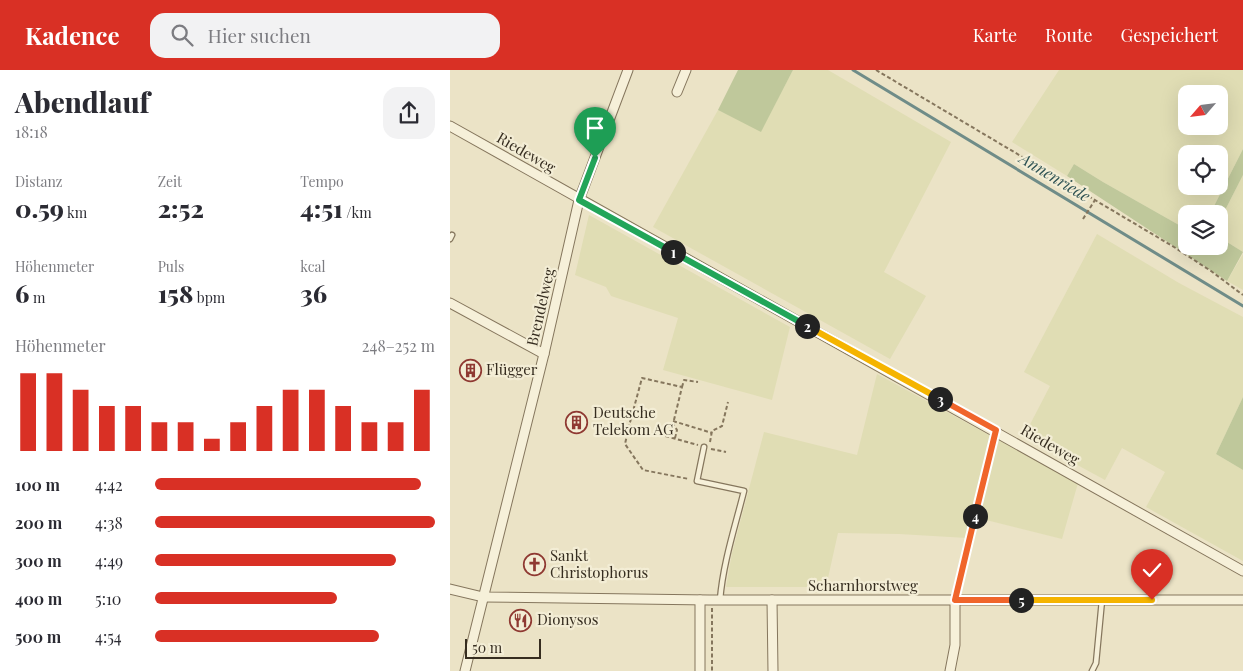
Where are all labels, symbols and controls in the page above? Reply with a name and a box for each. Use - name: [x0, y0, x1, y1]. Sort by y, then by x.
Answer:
- search box: [150, 13, 500, 58]
- text: Kadence: [25, 19, 120, 51]
- icon: search: [168, 21, 196, 49]
- text: Hier suchen: [208, 22, 311, 48]
- text: Karte: [973, 23, 1017, 47]
- text: Route: [1045, 23, 1093, 47]
- text: Gespeichert: [1121, 23, 1218, 47]
- text: Abendlauf: [15, 83, 150, 120]
- north arrow: [1178, 85, 1228, 135]
- map controls: [1178, 85, 1228, 255]
- button: share: [383, 87, 435, 139]
- pin: [574, 107, 616, 158]
- icon: arrive: [581, 114, 609, 142]
- text: 18:18: [15, 121, 48, 142]
- street label: Riedeweg: [493, 127, 560, 177]
- button: locate: [1178, 145, 1228, 195]
- water label: Annenriede: [1014, 146, 1095, 206]
- text: Distanz: [15, 172, 62, 191]
- text: Zeit: [158, 172, 182, 191]
- text: Tempo: [300, 172, 344, 191]
- text: 0.59: [15, 191, 64, 224]
- text: 2:52: [158, 191, 204, 224]
- text: 4:51: [300, 191, 343, 224]
- text: km: [64, 203, 87, 222]
- text: /km: [343, 203, 372, 222]
- button: layers: [1178, 205, 1228, 255]
- pin: 1: [660, 240, 686, 264]
- text: 1: [671, 243, 676, 262]
- text: Höhenmeter: [15, 257, 94, 276]
- text: Puls: [158, 257, 184, 276]
- text: kcal: [300, 257, 325, 276]
- street label: Brendelweg: [521, 266, 559, 348]
- text: 6: [15, 276, 29, 309]
- text: 158: [158, 276, 193, 309]
- text: 36: [300, 276, 327, 309]
- text: m: [29, 288, 45, 307]
- text: bpm: [193, 288, 225, 307]
- pin: 2: [794, 314, 820, 338]
- text: 2: [804, 317, 811, 336]
- text: Höhenmeter: [15, 335, 106, 356]
- text: 248–252 m: [362, 335, 435, 356]
- building icon: Flügger: [458, 358, 482, 382]
- place label: Flügger: [486, 359, 538, 379]
- pin: 3: [928, 386, 952, 412]
- text: 3: [937, 390, 944, 409]
- place label: Deutsche Telekom AG: [593, 402, 674, 439]
- building icon: Deutsche Telekom AG: [565, 410, 589, 434]
- street label: Riedeweg: [1017, 419, 1084, 469]
- text: 100 m: [15, 474, 60, 495]
- text: 4:42: [95, 474, 123, 495]
- pin: 4: [962, 504, 988, 528]
- text: 4: [972, 507, 979, 526]
- text: 200 m: [15, 512, 62, 533]
- text: 4:38: [95, 512, 123, 533]
- place label: Sankt Christophorus: [550, 545, 648, 582]
- pin: [1131, 549, 1173, 600]
- text: 300 m: [15, 550, 62, 571]
- text: 4:49: [95, 550, 123, 571]
- church icon: Sankt Christophorus: [522, 553, 546, 577]
- icon: check: [1138, 556, 1166, 584]
- street label: Scharnhorstweg: [808, 575, 918, 595]
- text: 400 m: [15, 588, 62, 609]
- text: 5:10: [95, 588, 121, 609]
- pin: 5: [1008, 588, 1034, 612]
- text: 5: [1018, 591, 1025, 610]
- restaurant icon: Dionysos: [509, 608, 533, 632]
- place label: Dionysos: [537, 609, 598, 629]
- text: 500 m: [15, 626, 61, 647]
- text: 4:54: [95, 626, 122, 647]
- scale bar: [465, 636, 541, 659]
- text: 50 m: [472, 638, 502, 657]

